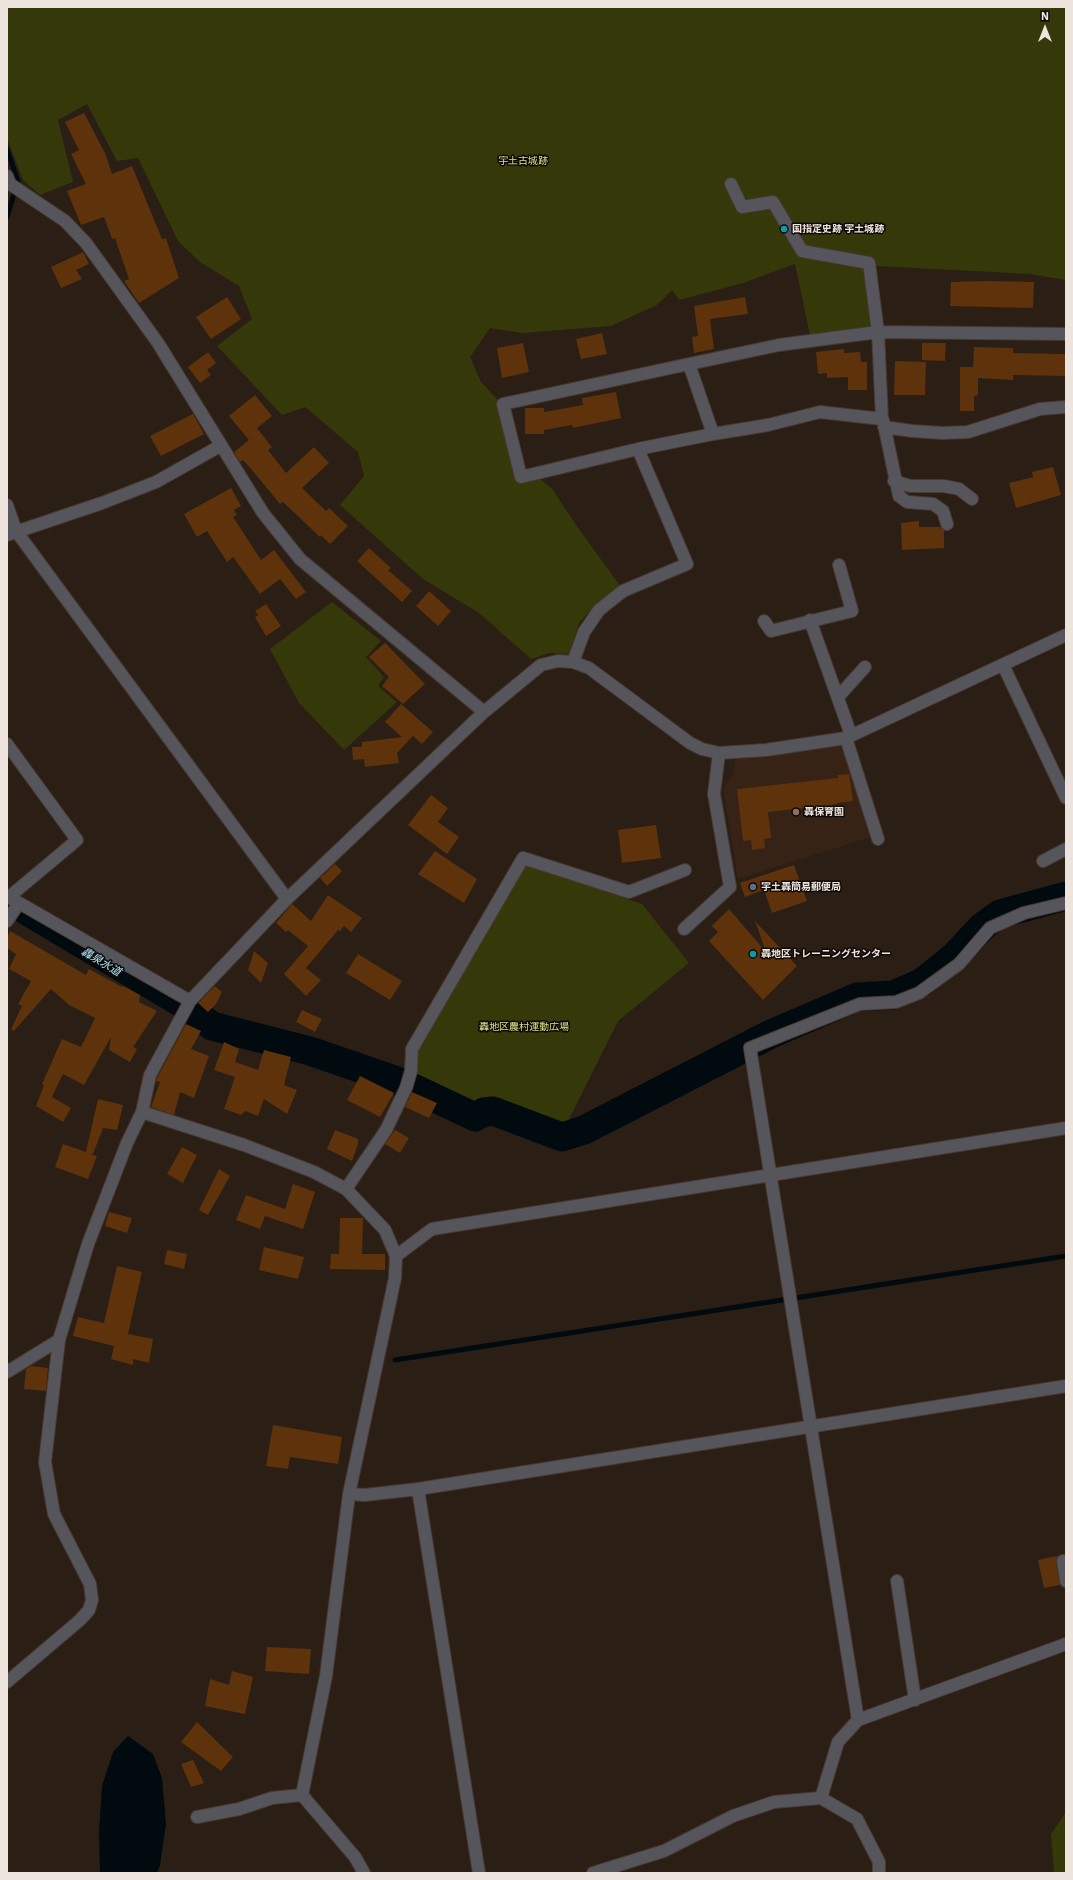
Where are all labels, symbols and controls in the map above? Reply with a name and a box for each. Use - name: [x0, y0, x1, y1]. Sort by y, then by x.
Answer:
- north arrow: [1025, 8, 1065, 48]
- text: N: [1041, 9, 1049, 23]
- park label: 宇土古城跡: [498, 155, 548, 167]
- place label: 国指定史跡 宇土城跡: [792, 223, 884, 235]
- marker: 国指定史跡 宇土城跡: [779, 224, 789, 234]
- place label: 轟保育園: [804, 806, 844, 818]
- marker: 轟保育園: [791, 807, 801, 817]
- place label: 宇土轟簡易郵便局: [761, 881, 841, 893]
- marker: 宇土轟簡易郵便局: [748, 882, 758, 892]
- water label: 轟泉水道: [79, 945, 123, 979]
- place label: 轟地区トレーニングセンター: [761, 948, 891, 960]
- marker: 轟地区トレーニングセンター: [748, 949, 758, 959]
- park label: 轟地区農村運動広場: [479, 1021, 569, 1033]

